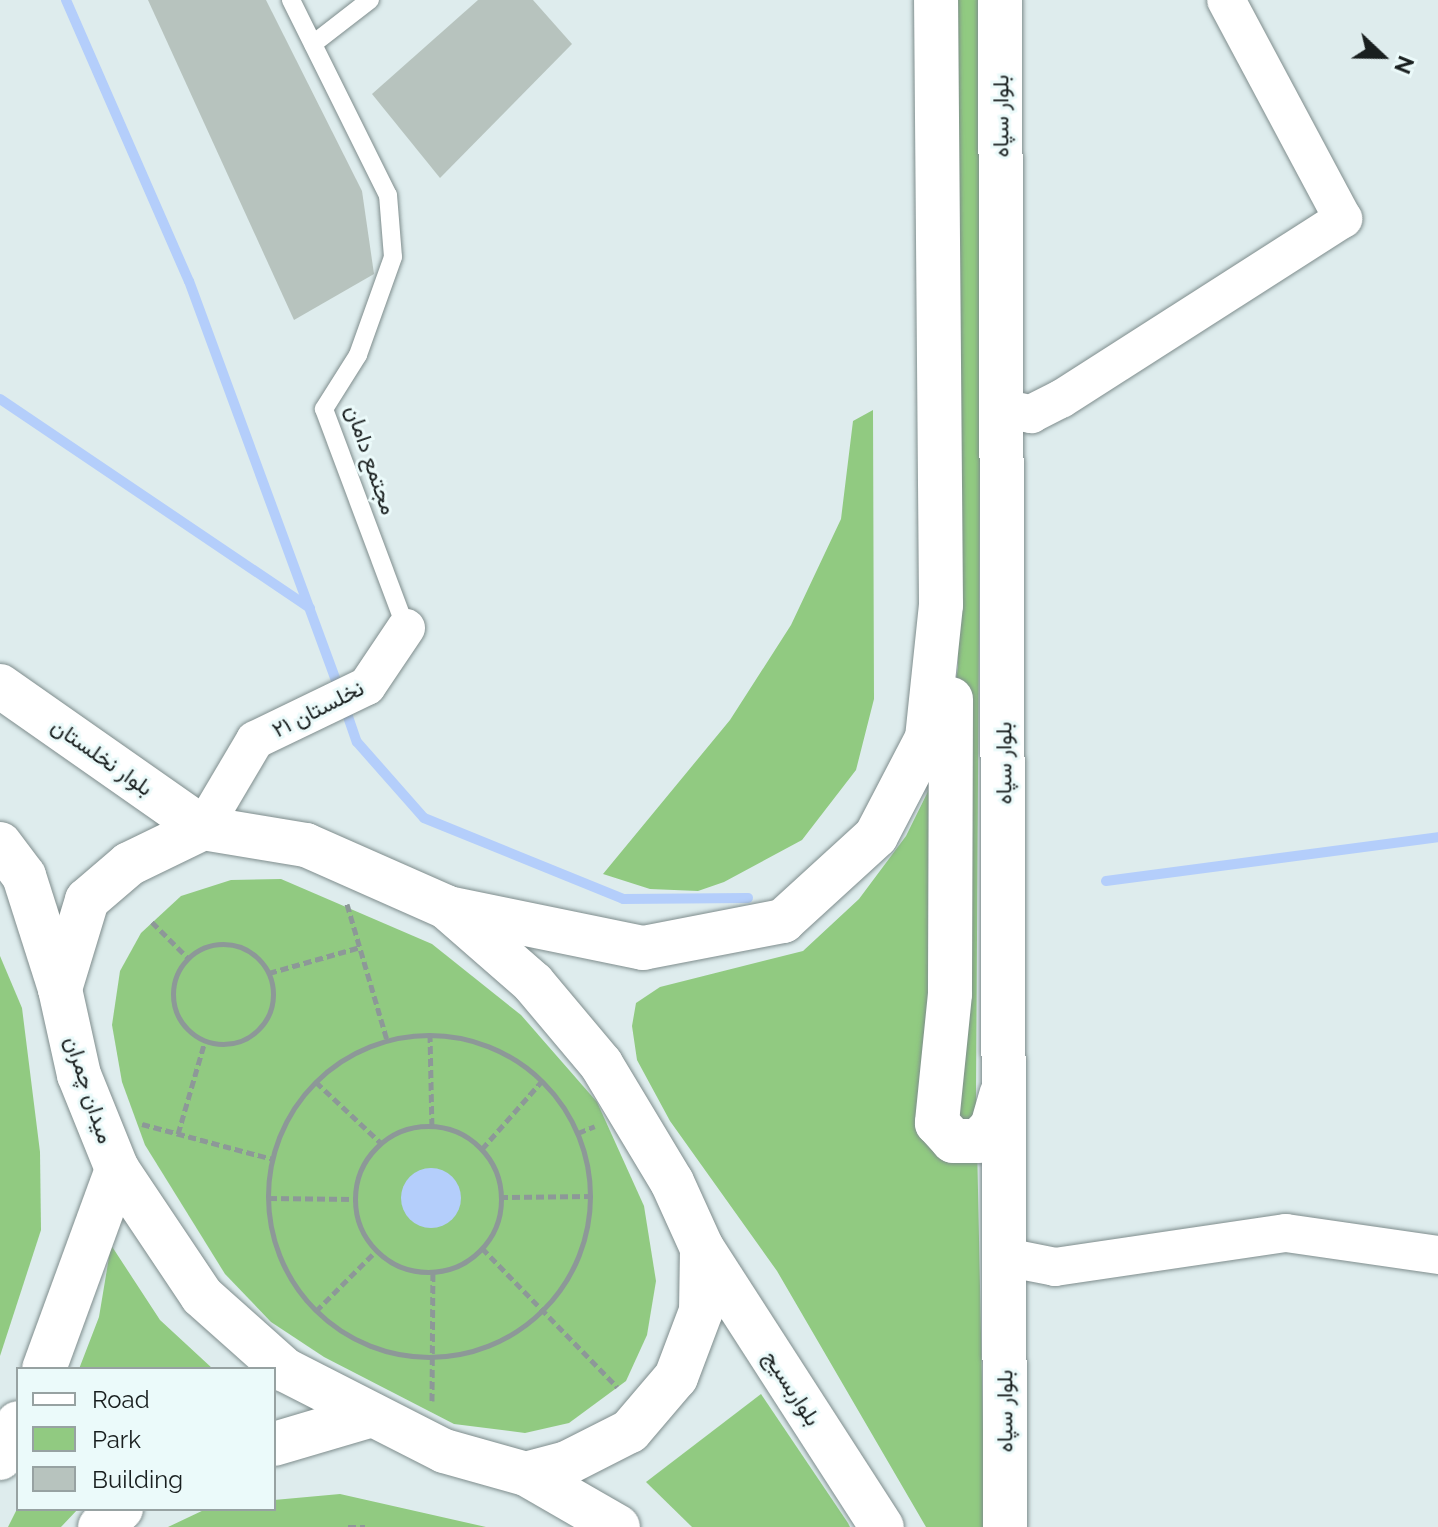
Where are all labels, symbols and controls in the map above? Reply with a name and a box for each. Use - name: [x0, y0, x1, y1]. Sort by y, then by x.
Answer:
- north arrow: [1342, 16, 1422, 96]
- text: N: [1389, 52, 1419, 78]
- street label: بلوار سپاه: [988, 75, 1014, 157]
- street label: مجتمع دامان: [340, 402, 402, 518]
- street label: نخلستان ۲۱: [268, 675, 368, 743]
- street label: بلوار نخلستان: [46, 713, 158, 801]
- street label: بلوار سپاه: [991, 722, 1017, 804]
- street label: میدان چمران: [59, 1033, 119, 1147]
- street label: بلواربسیج: [758, 1345, 826, 1431]
- legend: [16, 1367, 276, 1511]
- street label: بلوار سپاه: [992, 1370, 1018, 1452]
- text: Road: [92, 1385, 150, 1414]
- text: Park: [92, 1425, 141, 1454]
- text: Building: [92, 1465, 183, 1494]

